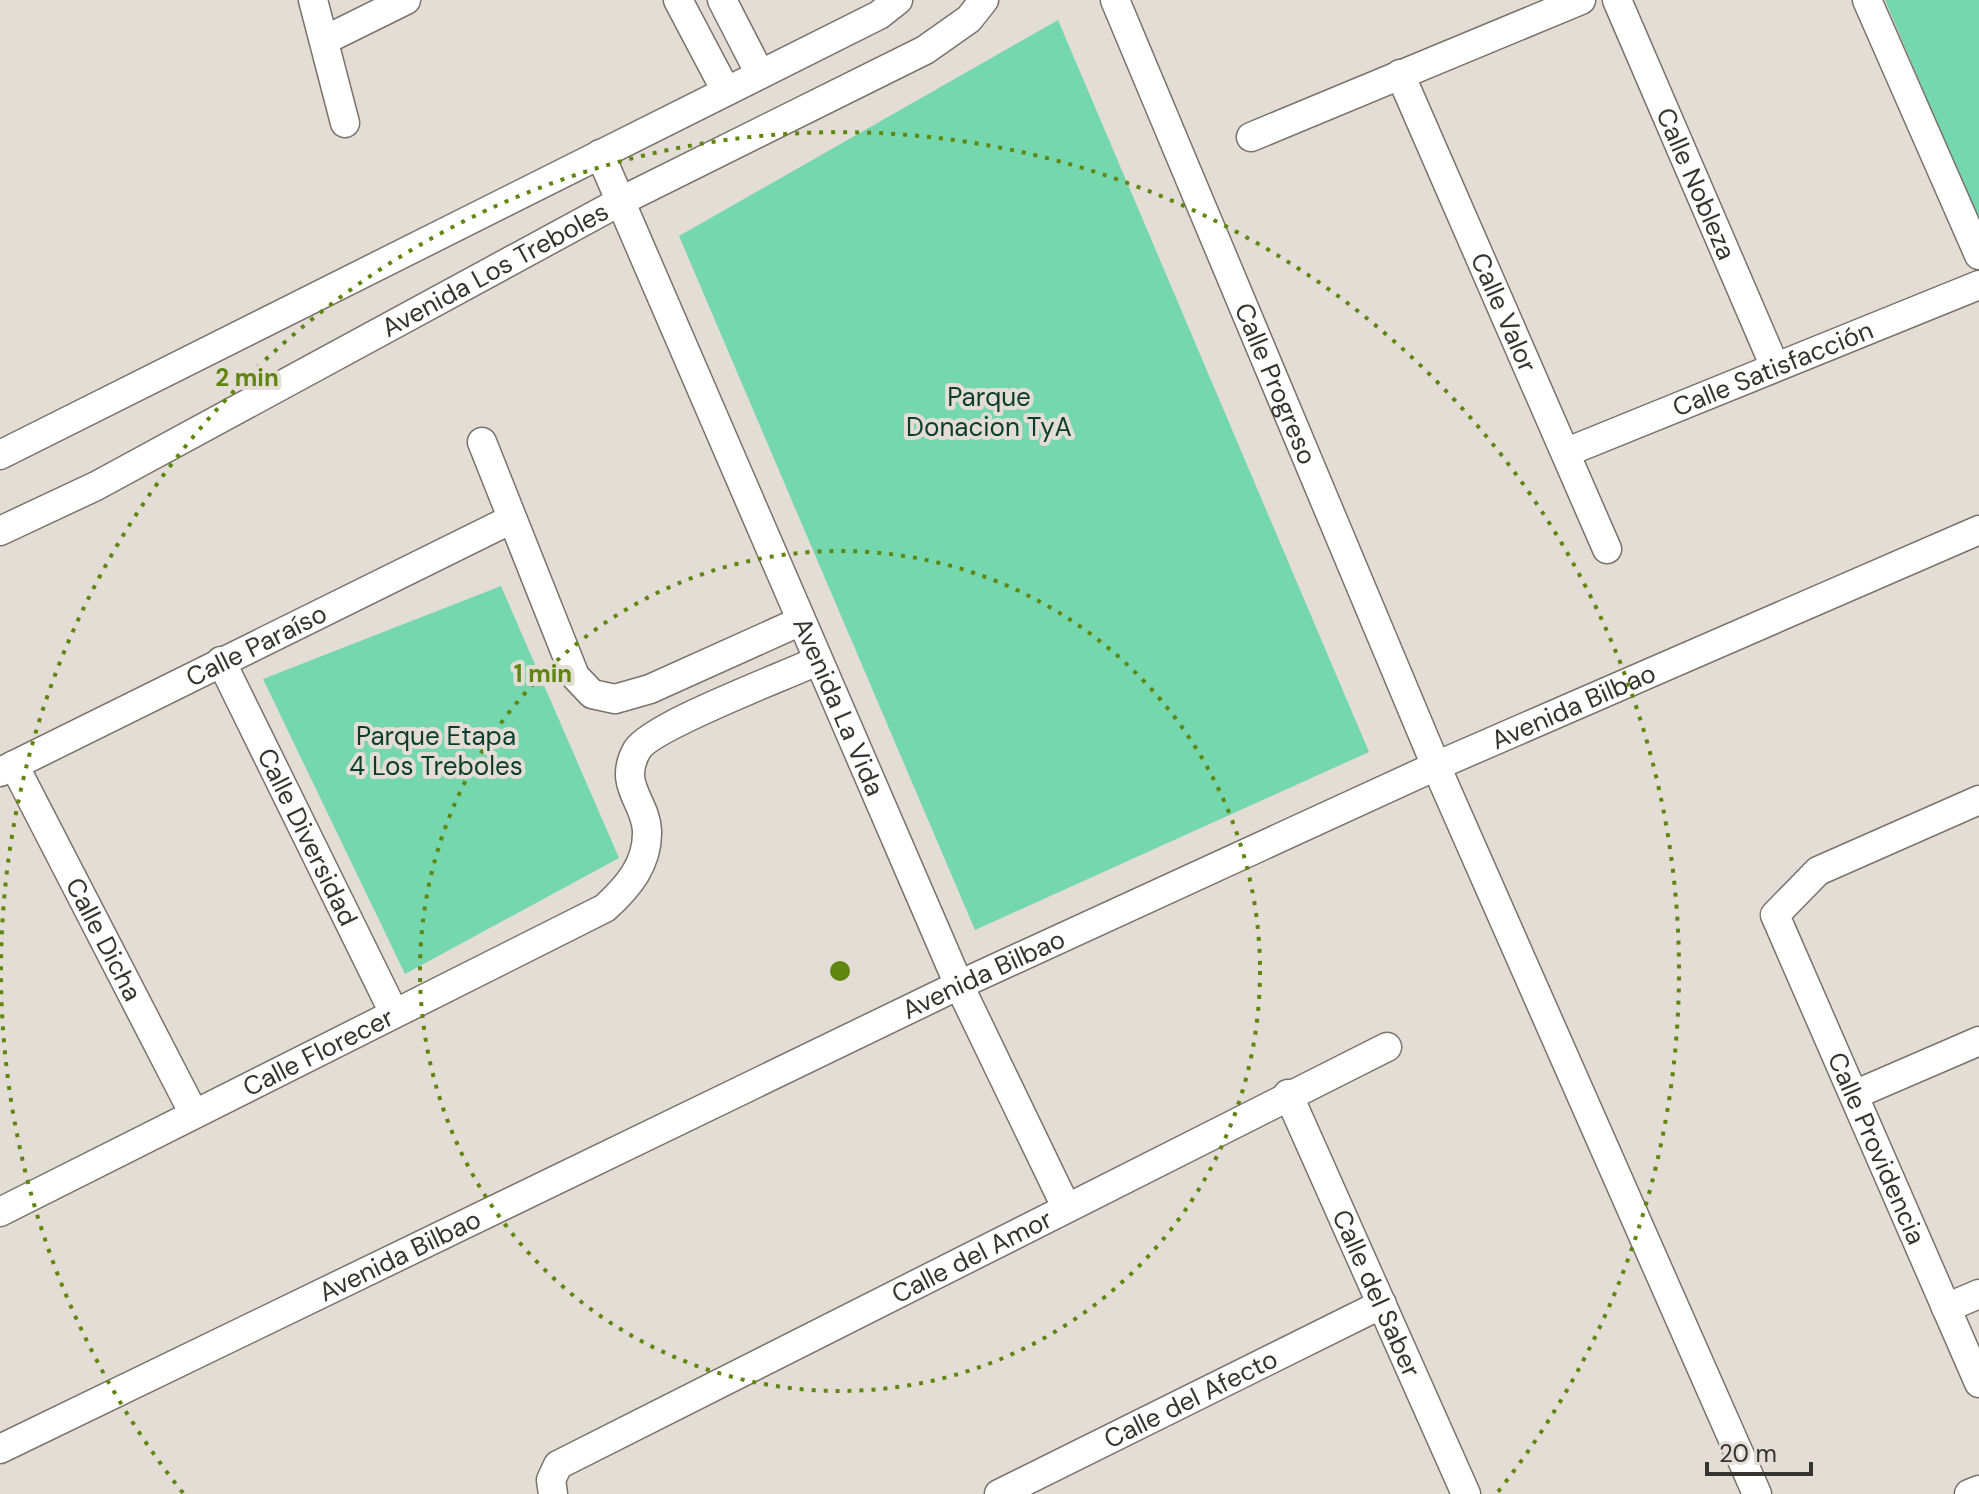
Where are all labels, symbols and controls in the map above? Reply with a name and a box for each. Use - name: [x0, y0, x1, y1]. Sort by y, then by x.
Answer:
- street label: Calle Nobleza: [1648, 102, 1744, 265]
- street label: Avenida Los Treboles: [376, 194, 614, 345]
- street label: Calle Valor: [1463, 247, 1545, 377]
- street label: Calle Progreso: [1227, 298, 1325, 470]
- street label: Calle Satisfacción: [1667, 313, 1878, 424]
- text: 2 min: [215, 362, 279, 393]
- park label: Parque Donacion TyA: [906, 380, 1072, 444]
- street label: Calle Paraíso: [180, 596, 332, 694]
- street label: Avenida La Vida: [785, 612, 892, 801]
- street label: Avenida Bilbao: [1486, 656, 1661, 757]
- text: 1 min: [514, 658, 572, 689]
- park label: Parque Etapa 4 Los Treboles: [349, 719, 523, 783]
- street label: Calle Diversidad: [249, 742, 365, 931]
- street label: Calle Dicha: [58, 872, 150, 1007]
- street label: Avenida Bilbao: [896, 922, 1070, 1027]
- centre of rings: [826, 957, 854, 985]
- street label: Calle Florecer: [237, 1000, 399, 1104]
- street label: Calle Providencia: [1820, 1047, 1934, 1250]
- street label: Avenida Bilbao: [313, 1202, 486, 1309]
- street label: Calle del Amor: [886, 1202, 1058, 1311]
- street label: Calle del Saber: [1325, 1204, 1429, 1382]
- street label: Calle del Afecto: [1098, 1342, 1283, 1456]
- scale bar: [1707, 1426, 1811, 1476]
- text: 20 m: [1719, 1438, 1777, 1469]

